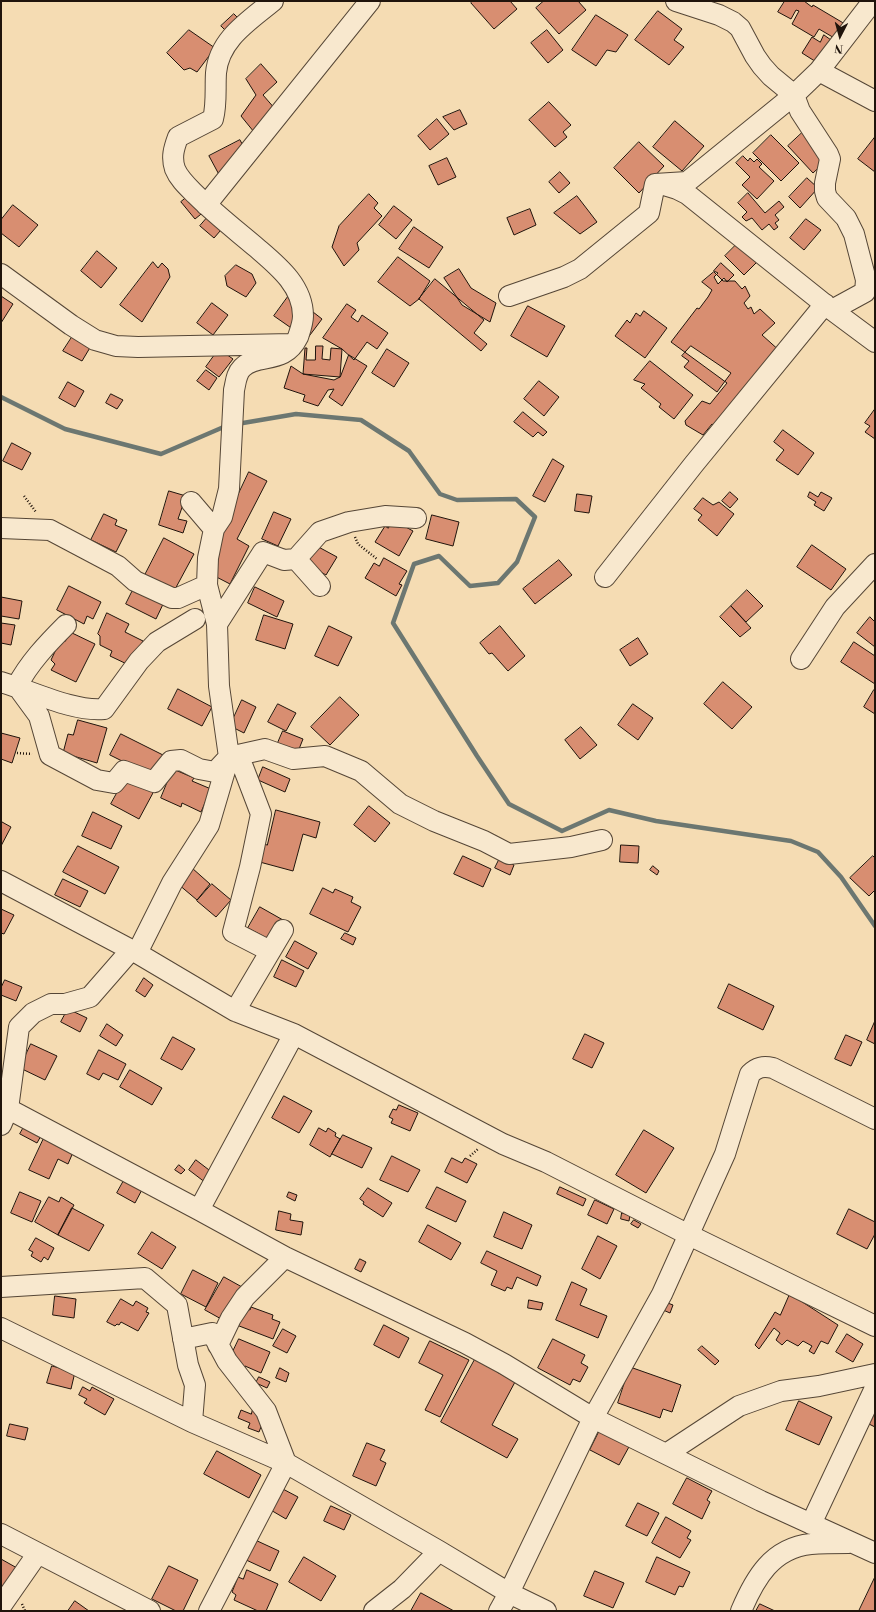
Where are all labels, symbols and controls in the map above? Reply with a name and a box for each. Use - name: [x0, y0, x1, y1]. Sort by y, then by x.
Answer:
- north arrow: [820, 16, 860, 56]
- text: N: [834, 41, 844, 55]

